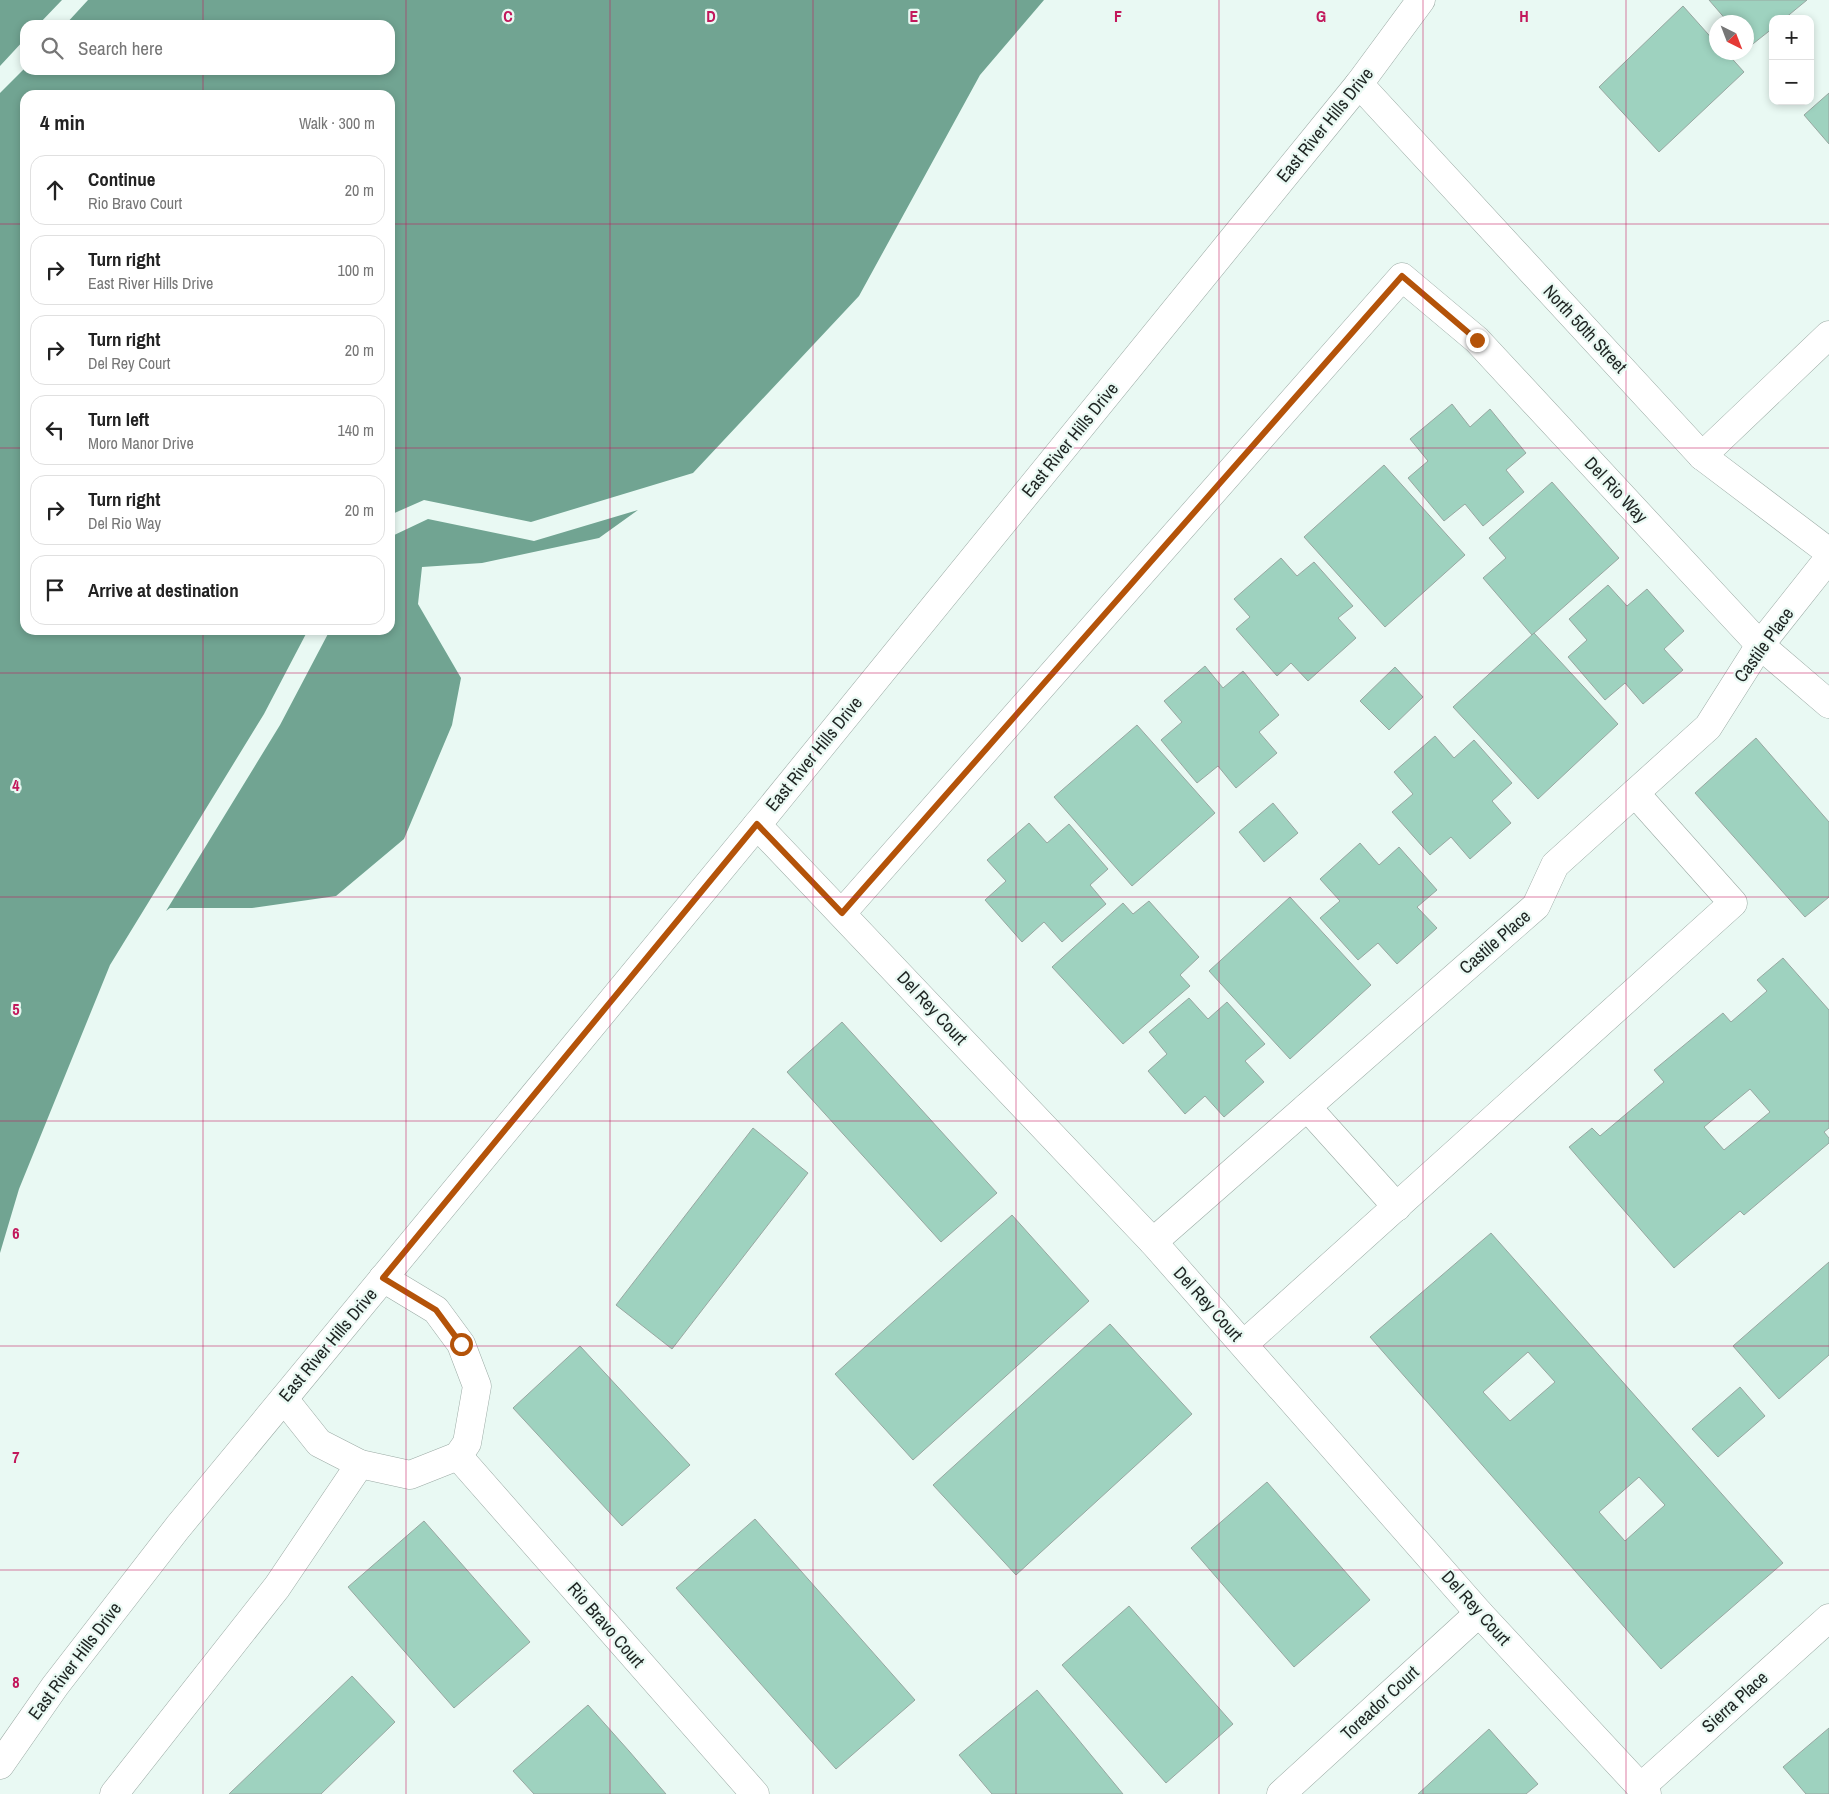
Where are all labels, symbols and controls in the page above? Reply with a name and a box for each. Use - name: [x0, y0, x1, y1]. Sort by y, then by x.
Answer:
- text: C: [503, 5, 513, 27]
- text: D: [706, 5, 716, 27]
- text: E: [910, 5, 919, 27]
- text: F: [1114, 5, 1122, 27]
- text: G: [1316, 5, 1326, 27]
- text: H: [1519, 5, 1529, 27]
- north arrow: [1709, 15, 1754, 60]
- map controls: [1769, 15, 1814, 105]
- button: +: [1769, 15, 1814, 60]
- search box: [20, 20, 395, 75]
- icon: search: [38, 34, 66, 62]
- text: Search here: [78, 35, 163, 61]
- button: −: [1769, 60, 1814, 105]
- street label: East River Hills Drive: [1271, 62, 1379, 187]
- text: 4 min: [40, 108, 85, 137]
- text: Walk · 300 m: [299, 112, 375, 134]
- text: Continue: [88, 166, 156, 192]
- icon: ahead: [41, 176, 69, 204]
- text: 20 m: [345, 179, 374, 201]
- text: Rio Bravo Court: [88, 192, 182, 214]
- text: Turn right: [88, 246, 160, 272]
- icon: right: [41, 256, 69, 284]
- text: 100 m: [338, 259, 374, 281]
- text: East River Hills Drive: [88, 272, 213, 294]
- street label: North 50th Street: [1538, 279, 1633, 378]
- text: Turn right: [88, 326, 160, 352]
- route end: [1466, 329, 1489, 352]
- icon: right: [41, 336, 69, 364]
- text: 20 m: [345, 339, 374, 361]
- text: Del Rey Court: [88, 352, 170, 374]
- street label: East River Hills Drive: [1016, 377, 1124, 502]
- text: Turn left: [88, 406, 149, 432]
- icon: left: [41, 416, 69, 444]
- text: 140 m: [338, 419, 374, 441]
- text: Moro Manor Drive: [88, 432, 194, 454]
- street label: Del Rio Way: [1579, 451, 1654, 529]
- text: Turn right: [88, 486, 160, 512]
- icon: right: [41, 496, 69, 524]
- text: 20 m: [345, 499, 374, 521]
- text: Del Rio Way: [88, 512, 161, 534]
- icon: arrive: [41, 576, 69, 604]
- text: Arrive at destination: [88, 577, 239, 603]
- street label: Castile Place: [1728, 602, 1799, 687]
- street label: East River Hills Drive: [760, 691, 868, 816]
- text: 4: [12, 774, 20, 796]
- street label: Castile Place: [1454, 904, 1536, 980]
- street label: Del Rey Court: [892, 965, 973, 1050]
- text: 5: [12, 998, 20, 1020]
- text: 6: [12, 1222, 20, 1244]
- street label: Del Rey Court: [1168, 1261, 1249, 1346]
- street label: East River Hills Drive: [273, 1283, 383, 1407]
- route start: [450, 1333, 473, 1356]
- text: 7: [12, 1446, 20, 1468]
- street label: Del Rey Court: [1436, 1565, 1517, 1650]
- street label: Rio Bravo Court: [562, 1577, 651, 1673]
- street label: East River Hills Drive: [22, 1597, 127, 1725]
- street label: Toreador Court: [1335, 1660, 1424, 1745]
- street label: Sierra Place: [1696, 1665, 1773, 1738]
- text: 8: [12, 1671, 20, 1693]

